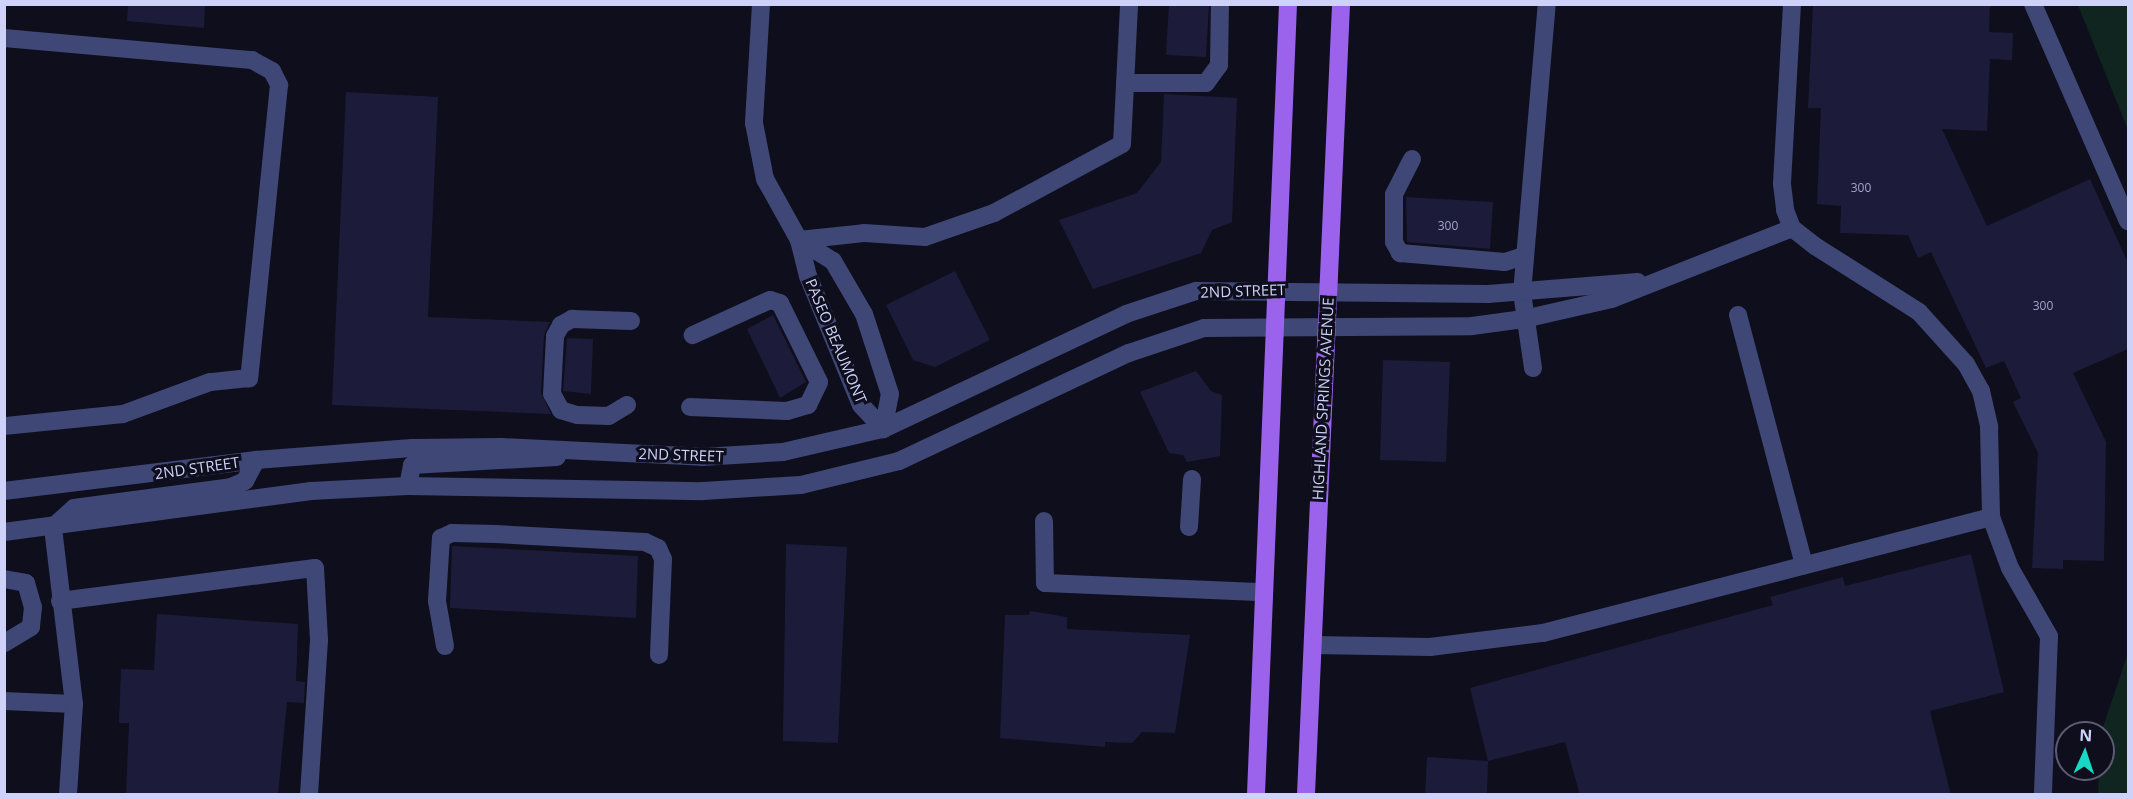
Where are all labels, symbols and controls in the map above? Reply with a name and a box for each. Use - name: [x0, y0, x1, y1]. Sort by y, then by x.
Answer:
- house number: 300: [1851, 181, 1871, 195]
- house number: 300: [1438, 219, 1458, 233]
- street label: PASEO BEAUMONT: [802, 276, 870, 406]
- street label: 2ND STREET: [1200, 281, 1286, 301]
- street label: HIGHLAND SPRINGS AVENUE: [1309, 297, 1337, 501]
- house number: 300: [2033, 299, 2053, 313]
- street label: 2ND STREET: [638, 445, 724, 465]
- street label: 2ND STREET: [153, 453, 241, 483]
- north arrow: [2055, 721, 2115, 781]
- text: N: [2079, 724, 2093, 746]

